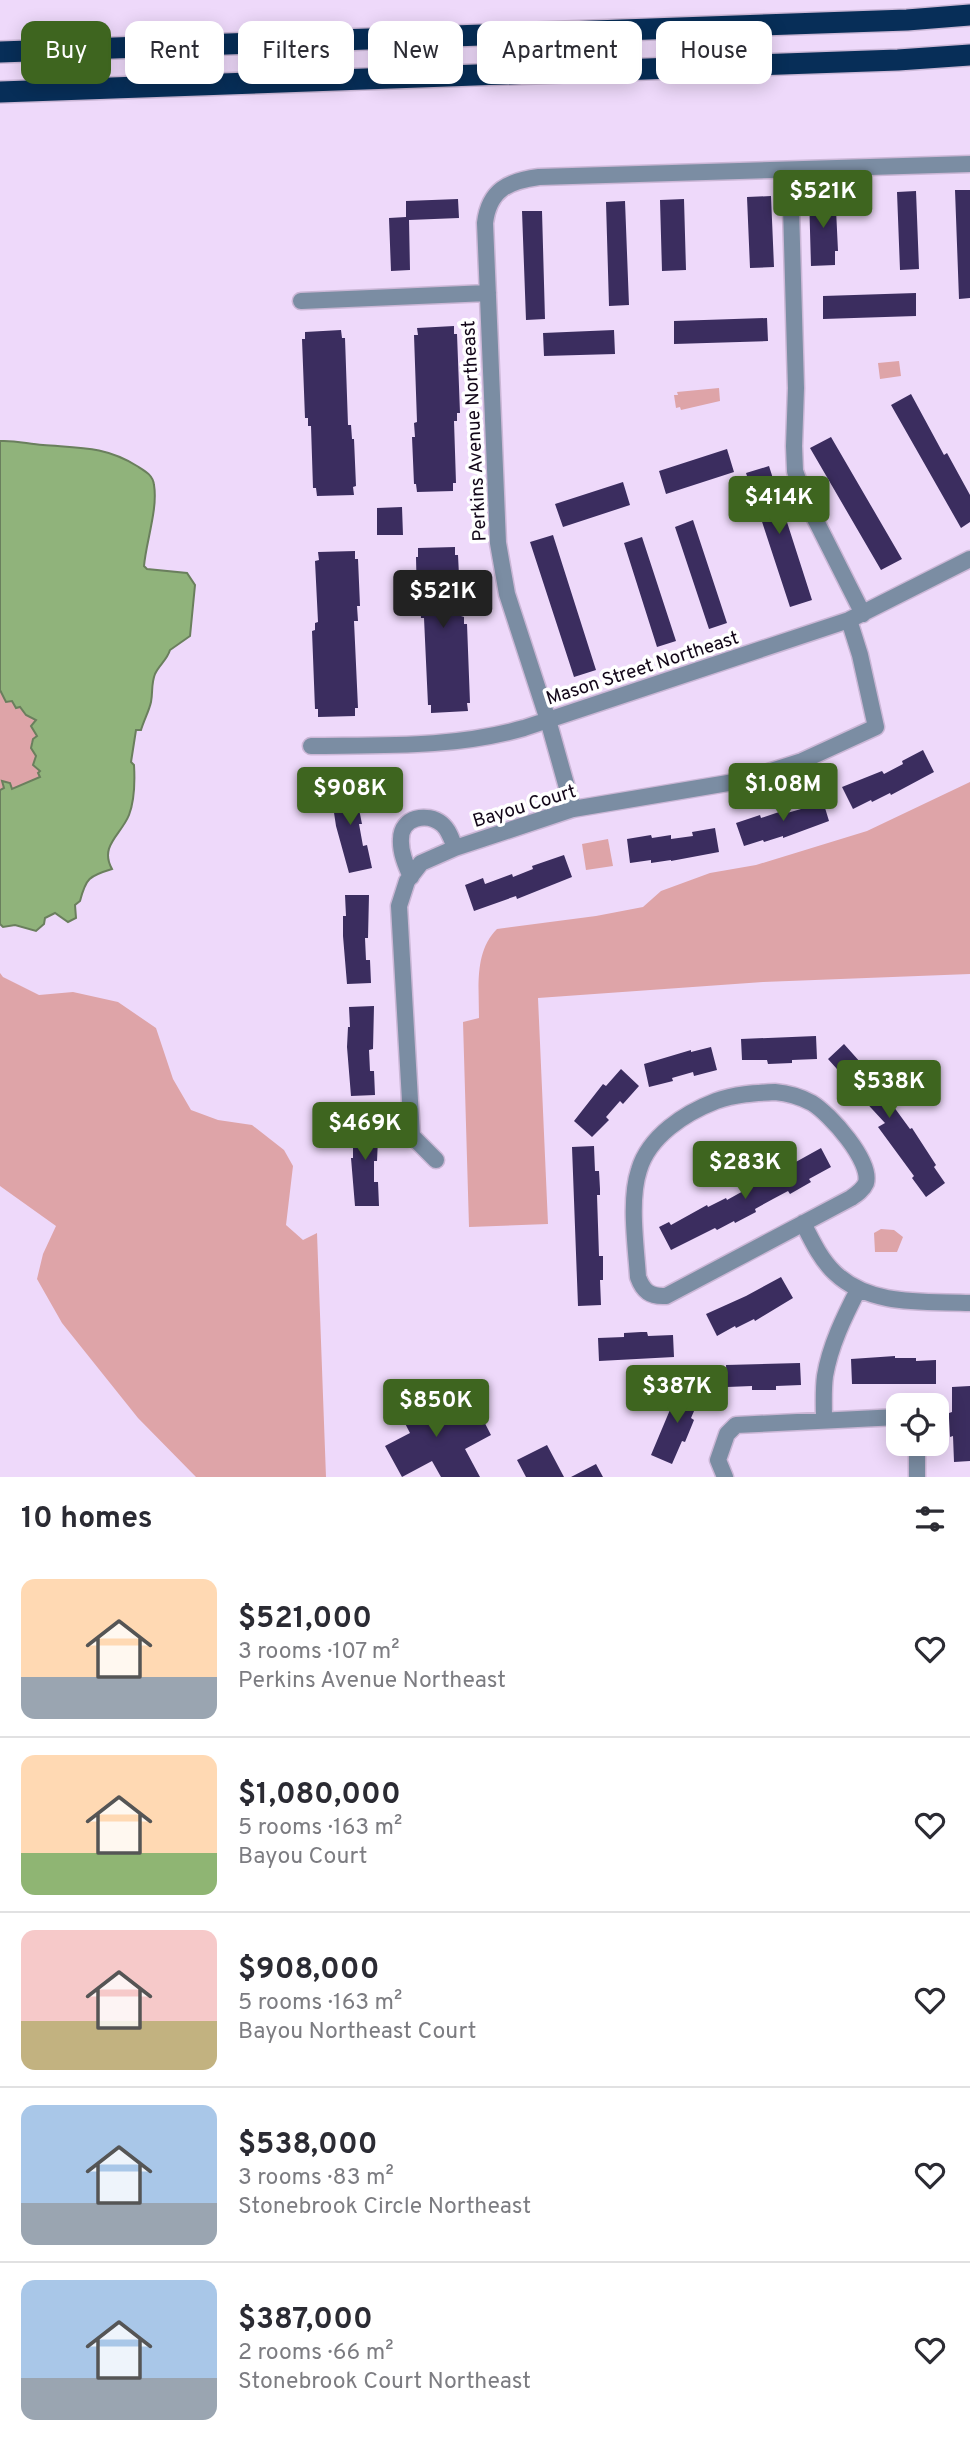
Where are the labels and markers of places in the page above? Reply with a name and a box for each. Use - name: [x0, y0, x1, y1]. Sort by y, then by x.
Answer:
- pin: $521K: [774, 170, 872, 230]
- pin: $414K: [730, 476, 828, 536]
- pin: $521K: [394, 570, 492, 630]
- pin: $1.08M: [726, 764, 840, 823]
- pin: $908K: [301, 768, 399, 827]
- pin: $538K: [840, 1060, 938, 1120]
- pin: $469K: [316, 1102, 414, 1162]
- pin: $283K: [696, 1142, 794, 1201]
- pin: $387K: [628, 1366, 726, 1425]
- pin: $850K: [387, 1380, 485, 1439]

